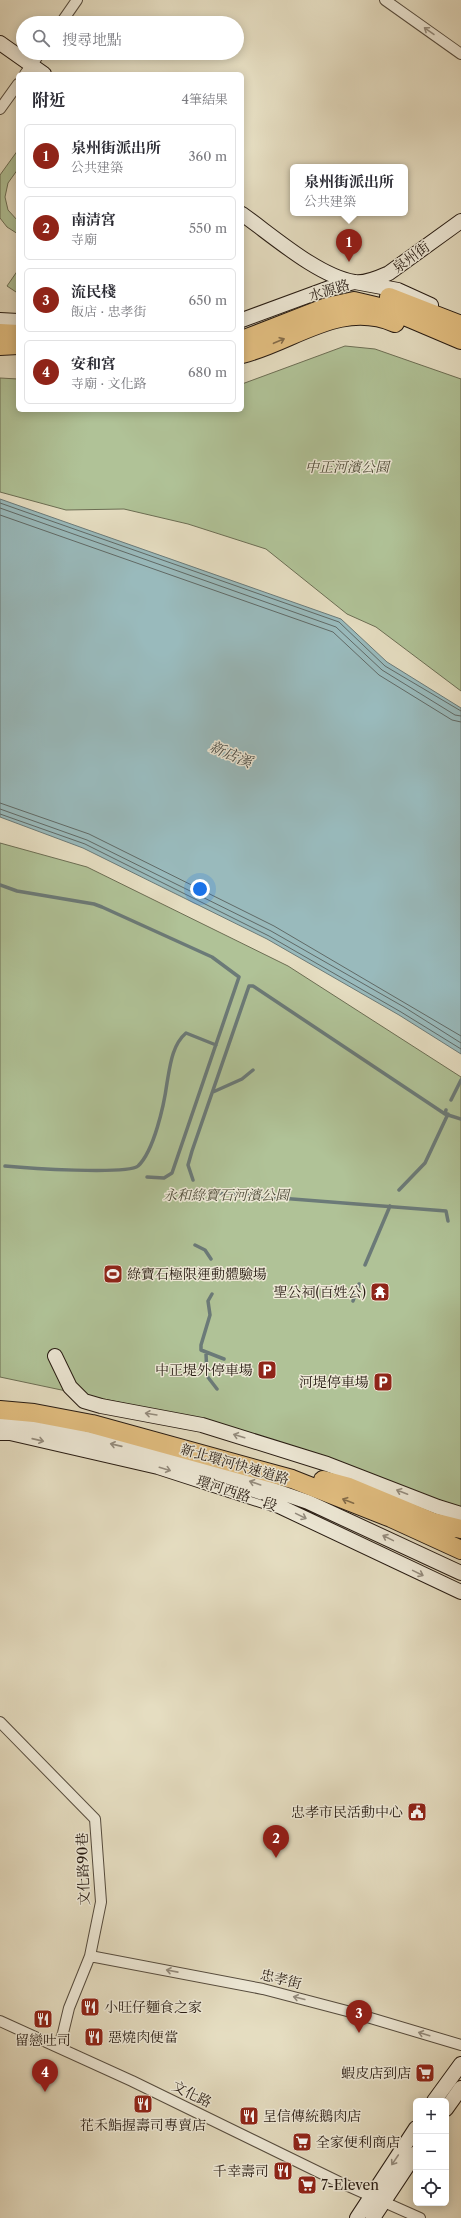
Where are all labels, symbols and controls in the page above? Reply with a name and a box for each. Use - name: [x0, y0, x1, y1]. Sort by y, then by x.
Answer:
- search box: [16, 16, 244, 60]
- icon: search: [30, 27, 52, 49]
- one-way arrow: [424, 27, 435, 35]
- text: 搜尋地點: [62, 30, 122, 49]
- text: 附近: [32, 90, 66, 110]
- text: 4筆結果: [181, 91, 228, 107]
- text: 泉州街派出所: [71, 138, 161, 157]
- text: 1: [43, 148, 49, 164]
- text: 360 m: [188, 148, 227, 164]
- text: 公共建築: [71, 159, 123, 175]
- popup: [290, 164, 408, 216]
- text: 泉州街派出所: [304, 172, 394, 191]
- text: 公共建築: [304, 193, 356, 209]
- text: 南清宮: [71, 210, 116, 229]
- text: 2: [42, 220, 50, 236]
- text: 550 m: [189, 220, 227, 236]
- pin: 1: [336, 229, 362, 262]
- text: 寺廟: [71, 231, 97, 247]
- street label: 泉州街: [389, 237, 433, 277]
- street label: 水源路: [306, 275, 352, 305]
- text: 流民棧: [71, 282, 116, 301]
- text: 3: [42, 292, 50, 308]
- text: 650 m: [189, 292, 227, 308]
- text: 飯店 · 忠孝街: [71, 303, 147, 319]
- one-way arrow: [272, 336, 284, 344]
- text: 安和宮: [71, 354, 116, 373]
- text: 4: [42, 364, 50, 380]
- text: 680 m: [188, 364, 227, 380]
- text: 寺廟 · 文化路: [71, 375, 147, 391]
- park label: 中正河濱公園: [305, 458, 391, 476]
- water label: 新店溪: [207, 736, 257, 772]
- your location: [190, 879, 210, 899]
- park label: 永和綠寶石河濱公園: [163, 1186, 291, 1204]
- sports icon: 綠寶石極限運動體驗場: [102, 1263, 124, 1285]
- place label: 綠寶石極限運動體驗場: [127, 1265, 267, 1283]
- temple icon: 聖公祠(百姓公): [369, 1281, 391, 1303]
- place label: 聖公祠(百姓公): [274, 1283, 366, 1301]
- parking icon: 中正堤外停車場: [256, 1359, 278, 1381]
- place label: 中正堤外停車場: [155, 1361, 253, 1379]
- parking icon: 河堤停車場: [372, 1371, 394, 1393]
- place label: 河堤停車場: [299, 1373, 369, 1391]
- one-way arrow: [144, 1410, 157, 1418]
- one-way arrow: [233, 1432, 246, 1439]
- one-way arrow: [31, 1436, 44, 1444]
- street label: 新北環河快速道路: [179, 1440, 291, 1488]
- one-way arrow: [110, 1441, 123, 1448]
- one-way arrow: [158, 1466, 171, 1473]
- street label: 環河西路一段: [194, 1471, 280, 1515]
- one-way arrow: [249, 1479, 261, 1487]
- one-way arrow: [396, 1488, 408, 1496]
- one-way arrow: [343, 1496, 355, 1504]
- one-way arrow: [294, 1513, 306, 1520]
- one-way arrow: [382, 1534, 394, 1541]
- one-way arrow: [411, 1570, 423, 1577]
- public building icon: 忠孝市民活動中心: [406, 1801, 428, 1823]
- place label: 忠孝市民活動中心: [291, 1803, 403, 1821]
- pin: 2: [263, 1825, 289, 1858]
- street label: 文化路90巷: [73, 1832, 93, 1906]
- street label: 忠孝街: [258, 1965, 304, 1993]
- one-way arrow: [166, 1967, 179, 1975]
- one-way arrow: [293, 1994, 306, 2001]
- restaurant icon: 小旺仔麵食之家: [79, 1996, 101, 2018]
- place label: 小旺仔麵食之家: [104, 1998, 202, 2016]
- pin: 3: [346, 2000, 372, 2033]
- restaurant icon: 留戀吐司: [32, 2008, 54, 2030]
- restaurant icon: 惡燒肉便當: [83, 2026, 105, 2048]
- place label: 惡燒肉便當: [108, 2028, 178, 2046]
- one-way arrow: [417, 2030, 430, 2037]
- place label: 留戀吐司: [15, 2031, 71, 2049]
- pin: 4: [32, 2059, 58, 2092]
- supermarket icon: 蝦皮店到店: [414, 2062, 436, 2084]
- place label: 蝦皮店到店: [341, 2064, 411, 2082]
- street label: 文化路: [169, 2077, 215, 2111]
- restaurant icon: 花禾鮨握壽司專賣店: [132, 2093, 154, 2115]
- map controls: [413, 2098, 449, 2206]
- button: +: [413, 2098, 449, 2134]
- restaurant icon: 呈信傳統鵝肉店: [238, 2105, 260, 2127]
- place label: 呈信傳統鵝肉店: [263, 2107, 361, 2125]
- place label: 花禾鮨握壽司專賣店: [80, 2116, 206, 2134]
- supermarket icon: 全家便利商店: [291, 2131, 313, 2153]
- place label: 全家便利商店: [316, 2133, 400, 2151]
- button: −: [413, 2134, 449, 2170]
- one-way arrow: [391, 2154, 399, 2165]
- restaurant icon: 千幸壽司: [272, 2160, 294, 2182]
- place label: 千幸壽司: [213, 2162, 269, 2180]
- button: locate: [413, 2170, 449, 2206]
- supermarket icon: 7-Eleven: [296, 2174, 318, 2196]
- place label: 7-Eleven: [321, 2176, 379, 2194]

